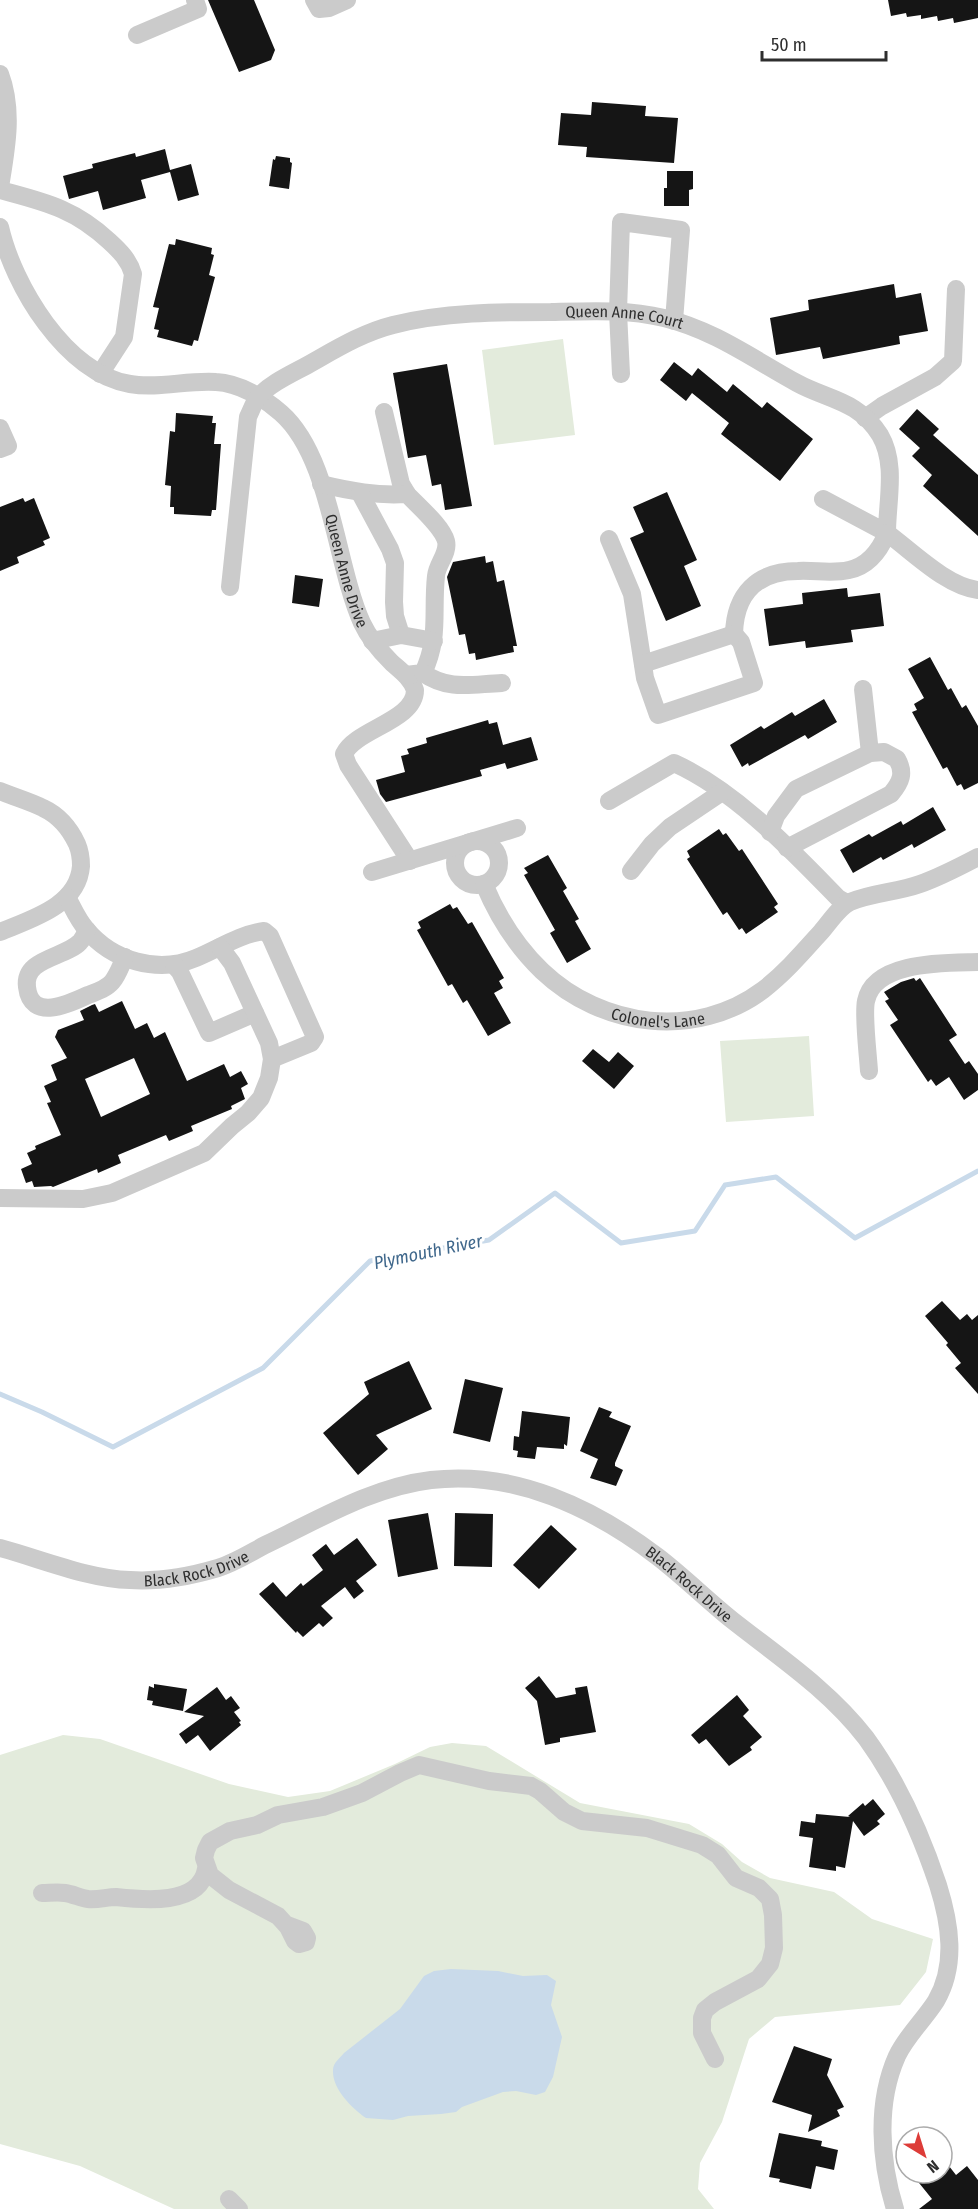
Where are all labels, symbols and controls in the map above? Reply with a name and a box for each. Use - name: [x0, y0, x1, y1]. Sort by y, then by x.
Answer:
- scale bar: [762, 24, 886, 62]
- text: 50 m: [771, 34, 807, 56]
- street label: Queen Anne Court: [565, 302, 686, 333]
- street label: Queen Anne Drive: [321, 512, 372, 631]
- street label: Colonel's Lane: [609, 1004, 707, 1031]
- water label: Plymouth River: [372, 1230, 485, 1274]
- street label: Black Rock Drive: [642, 1542, 736, 1626]
- street label: Black Rock Drive: [143, 1547, 252, 1590]
- north arrow: [894, 2125, 954, 2185]
- text: N: [923, 2156, 943, 2177]

